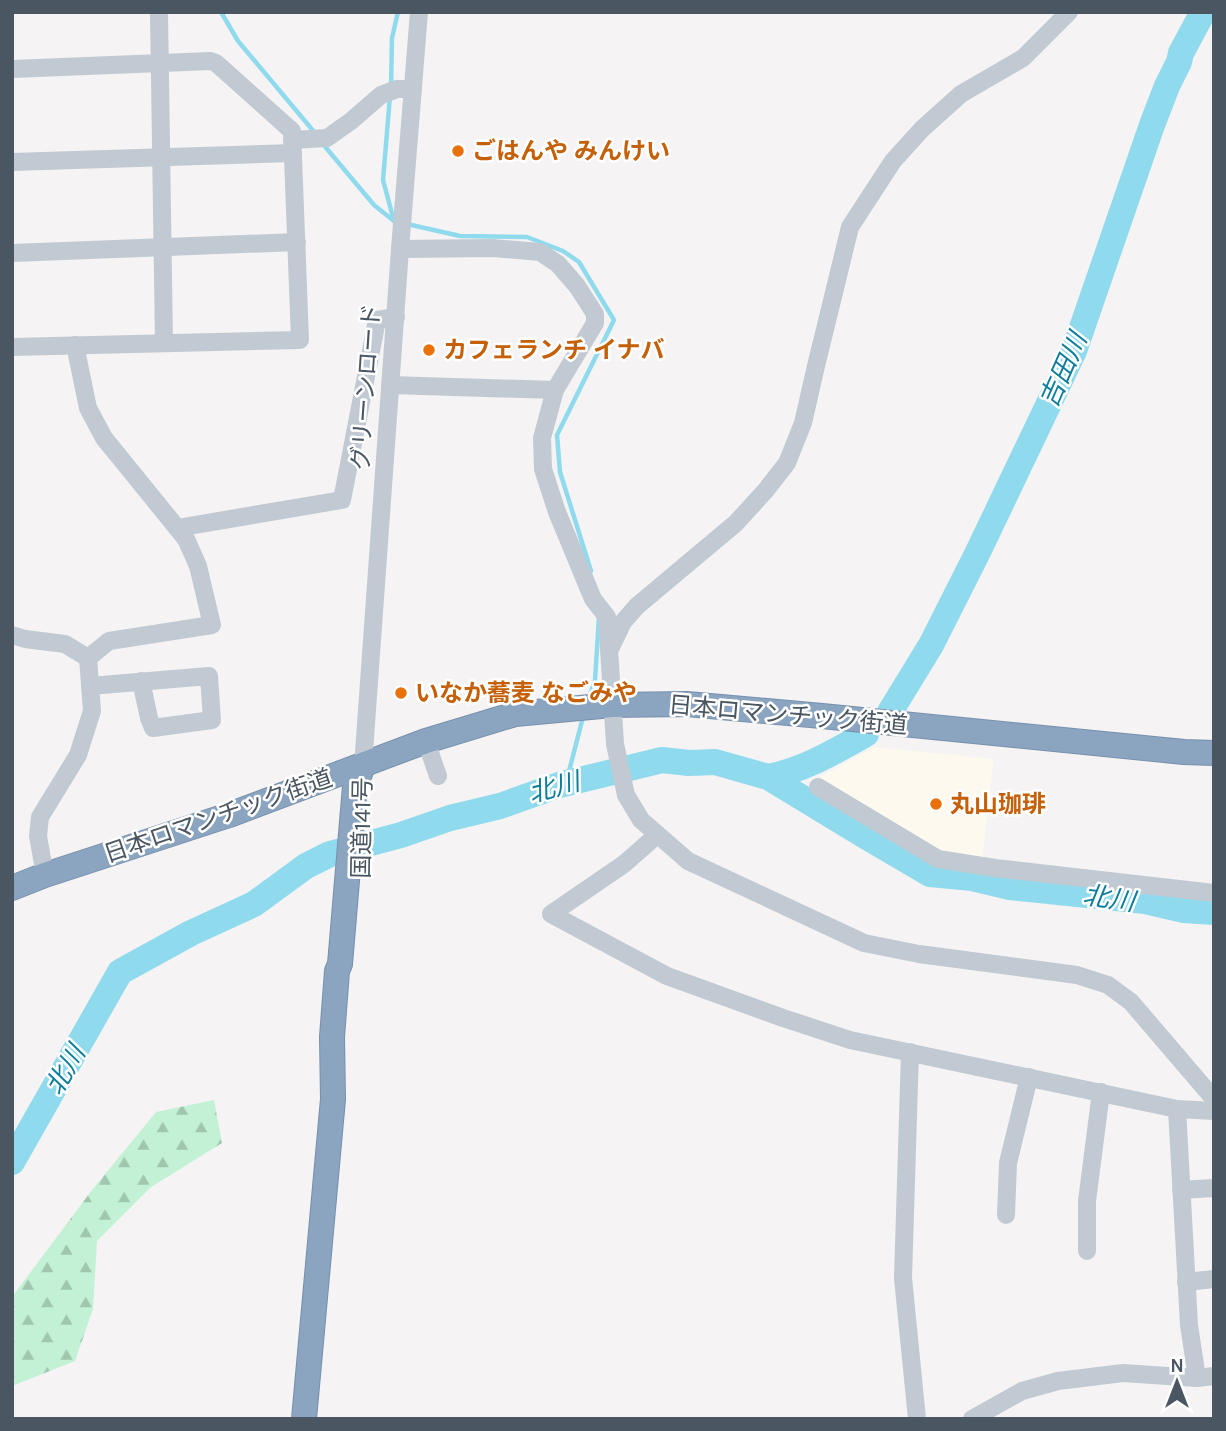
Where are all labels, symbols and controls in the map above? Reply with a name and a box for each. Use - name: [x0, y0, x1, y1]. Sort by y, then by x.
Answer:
- place label: ごはんや みんけい: [472, 137, 670, 165]
- marker: ごはんや みんけい: [450, 143, 466, 159]
- street label: グリーンロード: [346, 303, 386, 471]
- water label: 吉田川: [1033, 326, 1095, 412]
- place label: カフェランチ イナバ: [443, 336, 665, 364]
- marker: カフェランチ イナバ: [421, 342, 437, 358]
- place label: いなか蕎麦 なごみや: [415, 679, 637, 707]
- marker: いなか蕎麦 なごみや: [393, 685, 409, 701]
- street label: 日本ロマンチック街道: [667, 691, 909, 739]
- street label: 日本ロマンチック街道: [100, 764, 336, 868]
- water label: 北川: [525, 765, 586, 809]
- street label: 国道141号: [347, 777, 377, 879]
- place label: 丸山珈琲: [950, 790, 1046, 818]
- marker: 丸山珈琲: [928, 796, 944, 812]
- water label: 北川: [1081, 880, 1140, 918]
- water label: 北川: [39, 1037, 93, 1101]
- north arrow: [1142, 1347, 1212, 1417]
- text: N: [1170, 1355, 1184, 1377]

